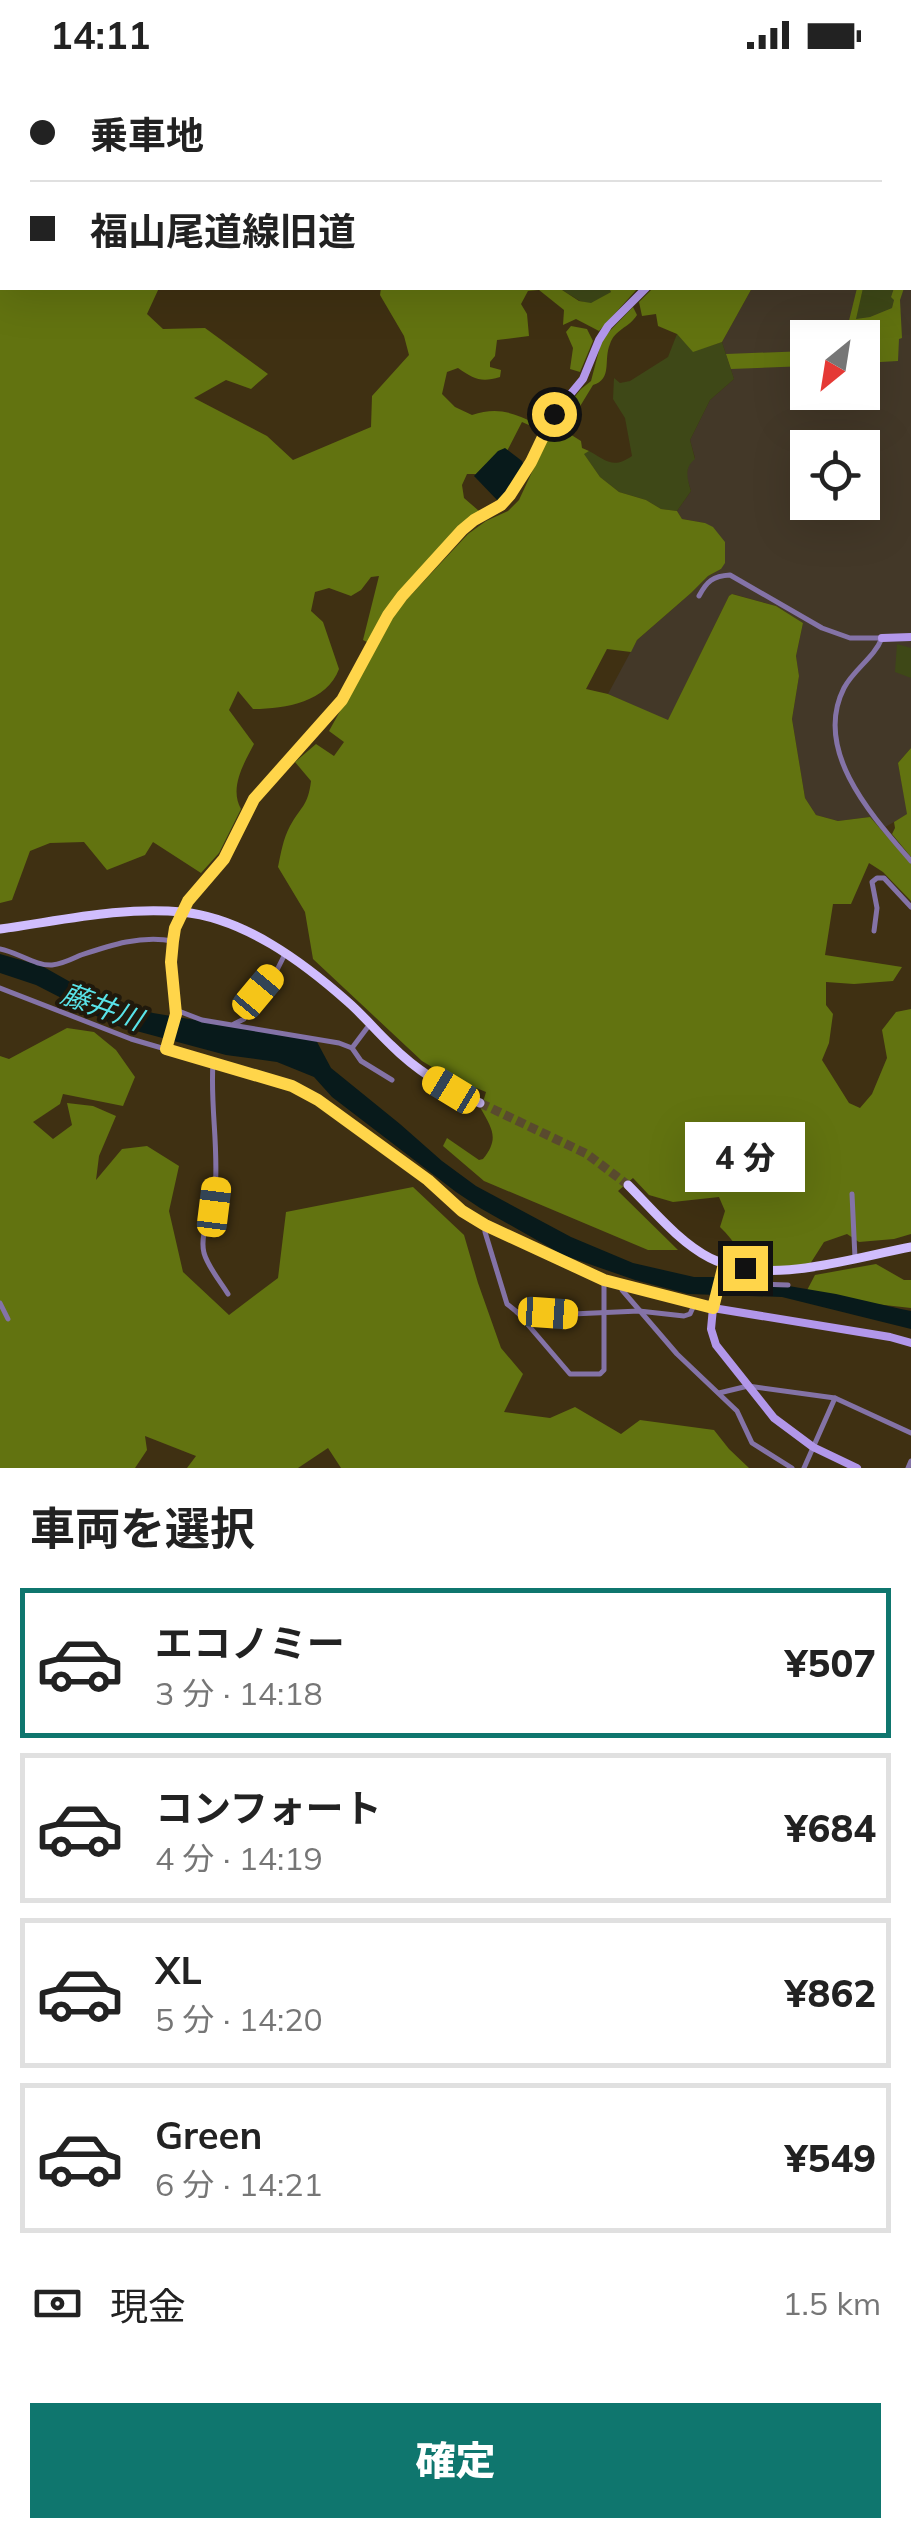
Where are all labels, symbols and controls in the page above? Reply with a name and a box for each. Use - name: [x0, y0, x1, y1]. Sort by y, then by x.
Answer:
- text: 14:11: [50, 11, 151, 59]
- text: 乗車地: [90, 111, 204, 159]
- text: 福山尾道線旧道: [90, 207, 356, 255]
- north arrow: [790, 320, 880, 410]
- map controls: [790, 320, 880, 520]
- route start: [532, 392, 577, 437]
- button: locate: [790, 430, 880, 520]
- car: [227, 959, 289, 1025]
- water label: 藤井川: [57, 975, 150, 1038]
- car: [418, 1062, 484, 1118]
- callout: 4 分: [685, 1123, 805, 1193]
- text: 4 分: [715, 1137, 775, 1177]
- car: [195, 1175, 233, 1239]
- route end: [723, 1246, 768, 1291]
- car: [517, 1296, 579, 1330]
- text: 車両を選択: [30, 1500, 255, 1556]
- icon: car: [35, 1618, 125, 1708]
- text: エコノミー: [155, 1619, 345, 1667]
- text: ¥507: [785, 1639, 876, 1687]
- text: 3 分 · 14:18: [155, 1673, 323, 1713]
- icon: car: [35, 1783, 125, 1873]
- text: コンフォート: [155, 1784, 382, 1832]
- text: ¥684: [785, 1804, 876, 1852]
- text: 4 分 · 14:19: [155, 1838, 323, 1878]
- text: XL: [155, 1946, 202, 1994]
- icon: car: [35, 1948, 125, 2038]
- text: ¥862: [785, 1969, 876, 2017]
- text: 5 分 · 14:20: [155, 1999, 323, 2039]
- text: Green: [155, 2111, 262, 2159]
- icon: car: [35, 2113, 125, 2203]
- text: ¥549: [785, 2134, 876, 2182]
- text: 6 分 · 14:21: [155, 2164, 323, 2204]
- icon: cash: [30, 2276, 85, 2331]
- text: 現金: [110, 2282, 186, 2330]
- text: 1.5 km: [782, 2283, 881, 2323]
- button: 確定: [30, 2403, 881, 2518]

